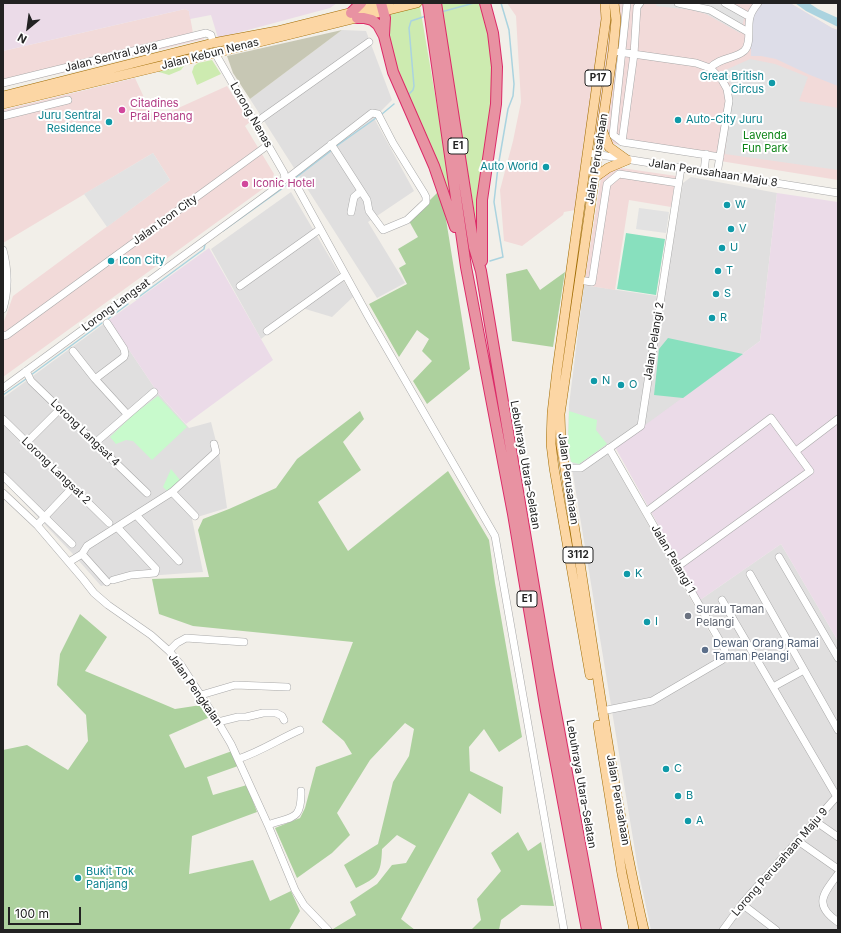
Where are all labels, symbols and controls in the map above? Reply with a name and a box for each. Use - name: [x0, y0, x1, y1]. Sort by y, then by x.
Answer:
- north arrow: [8, 8, 48, 48]
- text: N: [15, 30, 29, 47]
- street label: Jalan Kebun Nenas: [160, 35, 260, 73]
- street label: Jalan Sentral Jaya: [63, 39, 159, 75]
- road number: P17: [585, 70, 611, 86]
- place label: Great British Circus: [700, 70, 764, 96]
- marker: Great British Circus: [767, 78, 777, 88]
- street label: Lorong Nenas: [227, 80, 275, 150]
- place label: Citadines Prai Penang: [130, 97, 192, 123]
- marker: Citadines Prai Penang: [117, 105, 127, 115]
- place label: Juru Sentral Residence: [38, 109, 101, 135]
- street label: Jalan Perusahaan: [583, 112, 611, 206]
- place label: Auto-City Juru: [686, 113, 762, 127]
- marker: Auto-City Juru: [673, 115, 683, 125]
- marker: Juru Sentral Residence: [104, 117, 114, 127]
- park label: Lavenda Fun Park: [742, 129, 788, 155]
- road number: E1: [448, 138, 468, 154]
- street label: Jalan Perusahaan Maju 8: [648, 156, 778, 190]
- place label: Auto World: [480, 160, 538, 174]
- marker: Auto World: [541, 162, 551, 172]
- place label: Iconic Hotel: [253, 177, 315, 191]
- marker: Iconic Hotel: [240, 179, 250, 189]
- street label: Jalan Icon City: [130, 192, 200, 248]
- place label: W: [735, 198, 746, 212]
- marker: W: [722, 200, 732, 210]
- place label: V: [739, 222, 747, 236]
- marker: V: [726, 224, 736, 234]
- place label: U: [730, 241, 738, 255]
- marker: U: [717, 243, 727, 253]
- place label: Icon City: [119, 254, 165, 268]
- marker: Icon City: [106, 256, 116, 266]
- place label: T: [726, 264, 733, 278]
- marker: T: [713, 266, 723, 276]
- street label: Lorong Langsat: [79, 276, 153, 334]
- place label: S: [724, 287, 731, 301]
- marker: S: [711, 289, 721, 299]
- street label: Jalan Pelangi 2: [641, 301, 667, 381]
- place label: R: [720, 311, 727, 325]
- marker: R: [707, 313, 717, 323]
- place label: N: [602, 374, 610, 388]
- marker: N: [589, 376, 599, 386]
- place label: O: [629, 378, 637, 392]
- marker: O: [616, 380, 626, 390]
- street label: Lorong Langsat 4: [48, 397, 122, 469]
- street label: Lebuhraya Utara–Selatan: [507, 400, 543, 530]
- street label: Jalan Perusahaan: [555, 432, 581, 526]
- street label: Lorong Langsat 2: [19, 435, 93, 507]
- street label: Jalan Pelangi 1: [648, 523, 698, 595]
- road number: 3112: [563, 547, 593, 563]
- place label: K: [635, 567, 642, 581]
- marker: K: [622, 569, 632, 579]
- road number: E1: [517, 591, 537, 607]
- place label: Surau Taman Pelangi: [696, 603, 764, 629]
- marker: Surau Taman Pelangi: [683, 611, 693, 621]
- place label: I: [655, 615, 658, 629]
- marker: I: [642, 617, 652, 627]
- place label: Dewan Orang Ramai Taman Pelangi: [713, 637, 819, 663]
- marker: Dewan Orang Ramai Taman Pelangi: [700, 645, 710, 655]
- street label: Jalan Pengkalan: [165, 651, 225, 729]
- street label: Lebuhraya Utara–Selatan: [563, 719, 599, 849]
- street label: Jalan Perusahaan: [603, 753, 633, 847]
- place label: C: [674, 762, 682, 776]
- marker: C: [661, 764, 671, 774]
- place label: B: [686, 789, 693, 803]
- marker: B: [673, 791, 683, 801]
- street label: Lorong Perusahaan Maju 9: [729, 805, 831, 919]
- place label: A: [696, 814, 704, 828]
- marker: A: [683, 816, 693, 826]
- place label: Bukit Tok Panjang: [86, 865, 134, 891]
- marker: Bukit Tok Panjang: [73, 873, 83, 883]
- scale bar: [10, 899, 83, 925]
- text: 100 m: [15, 906, 49, 921]

